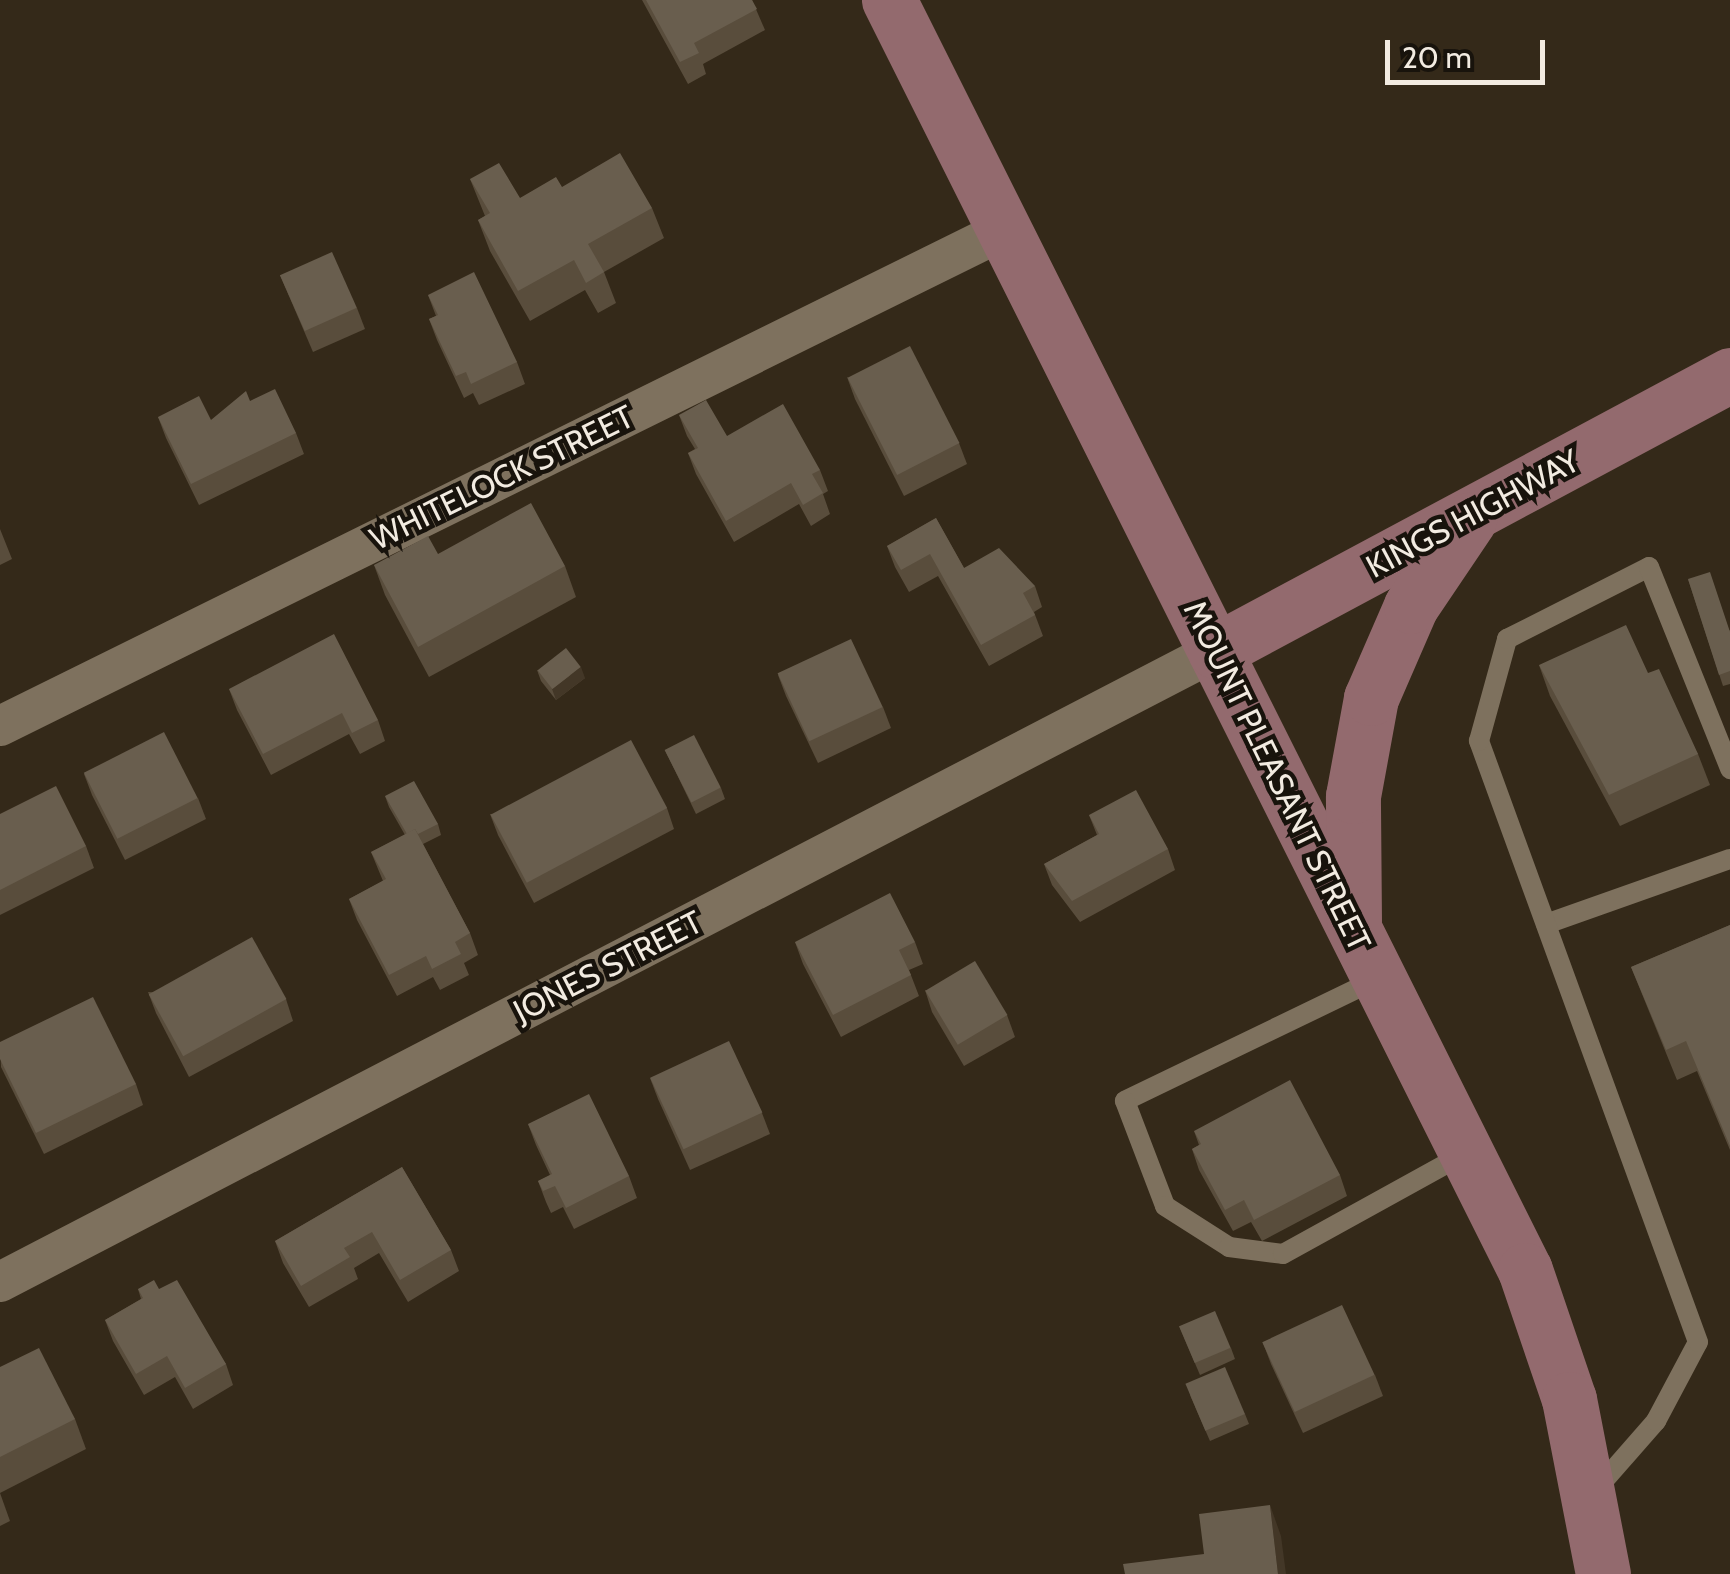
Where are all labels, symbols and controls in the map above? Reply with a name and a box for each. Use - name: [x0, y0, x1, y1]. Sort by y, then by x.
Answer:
- scale bar: [1390, 20, 1550, 82]
- text: 20 m: [1402, 39, 1472, 76]
- street label: WHITELOCK STREET: [364, 398, 640, 558]
- street label: KINGS HIGHWAY: [1360, 442, 1586, 586]
- street label: MOUNT PLEASANT STREET: [1175, 595, 1379, 957]
- street label: JONES STREET: [507, 903, 709, 1031]

